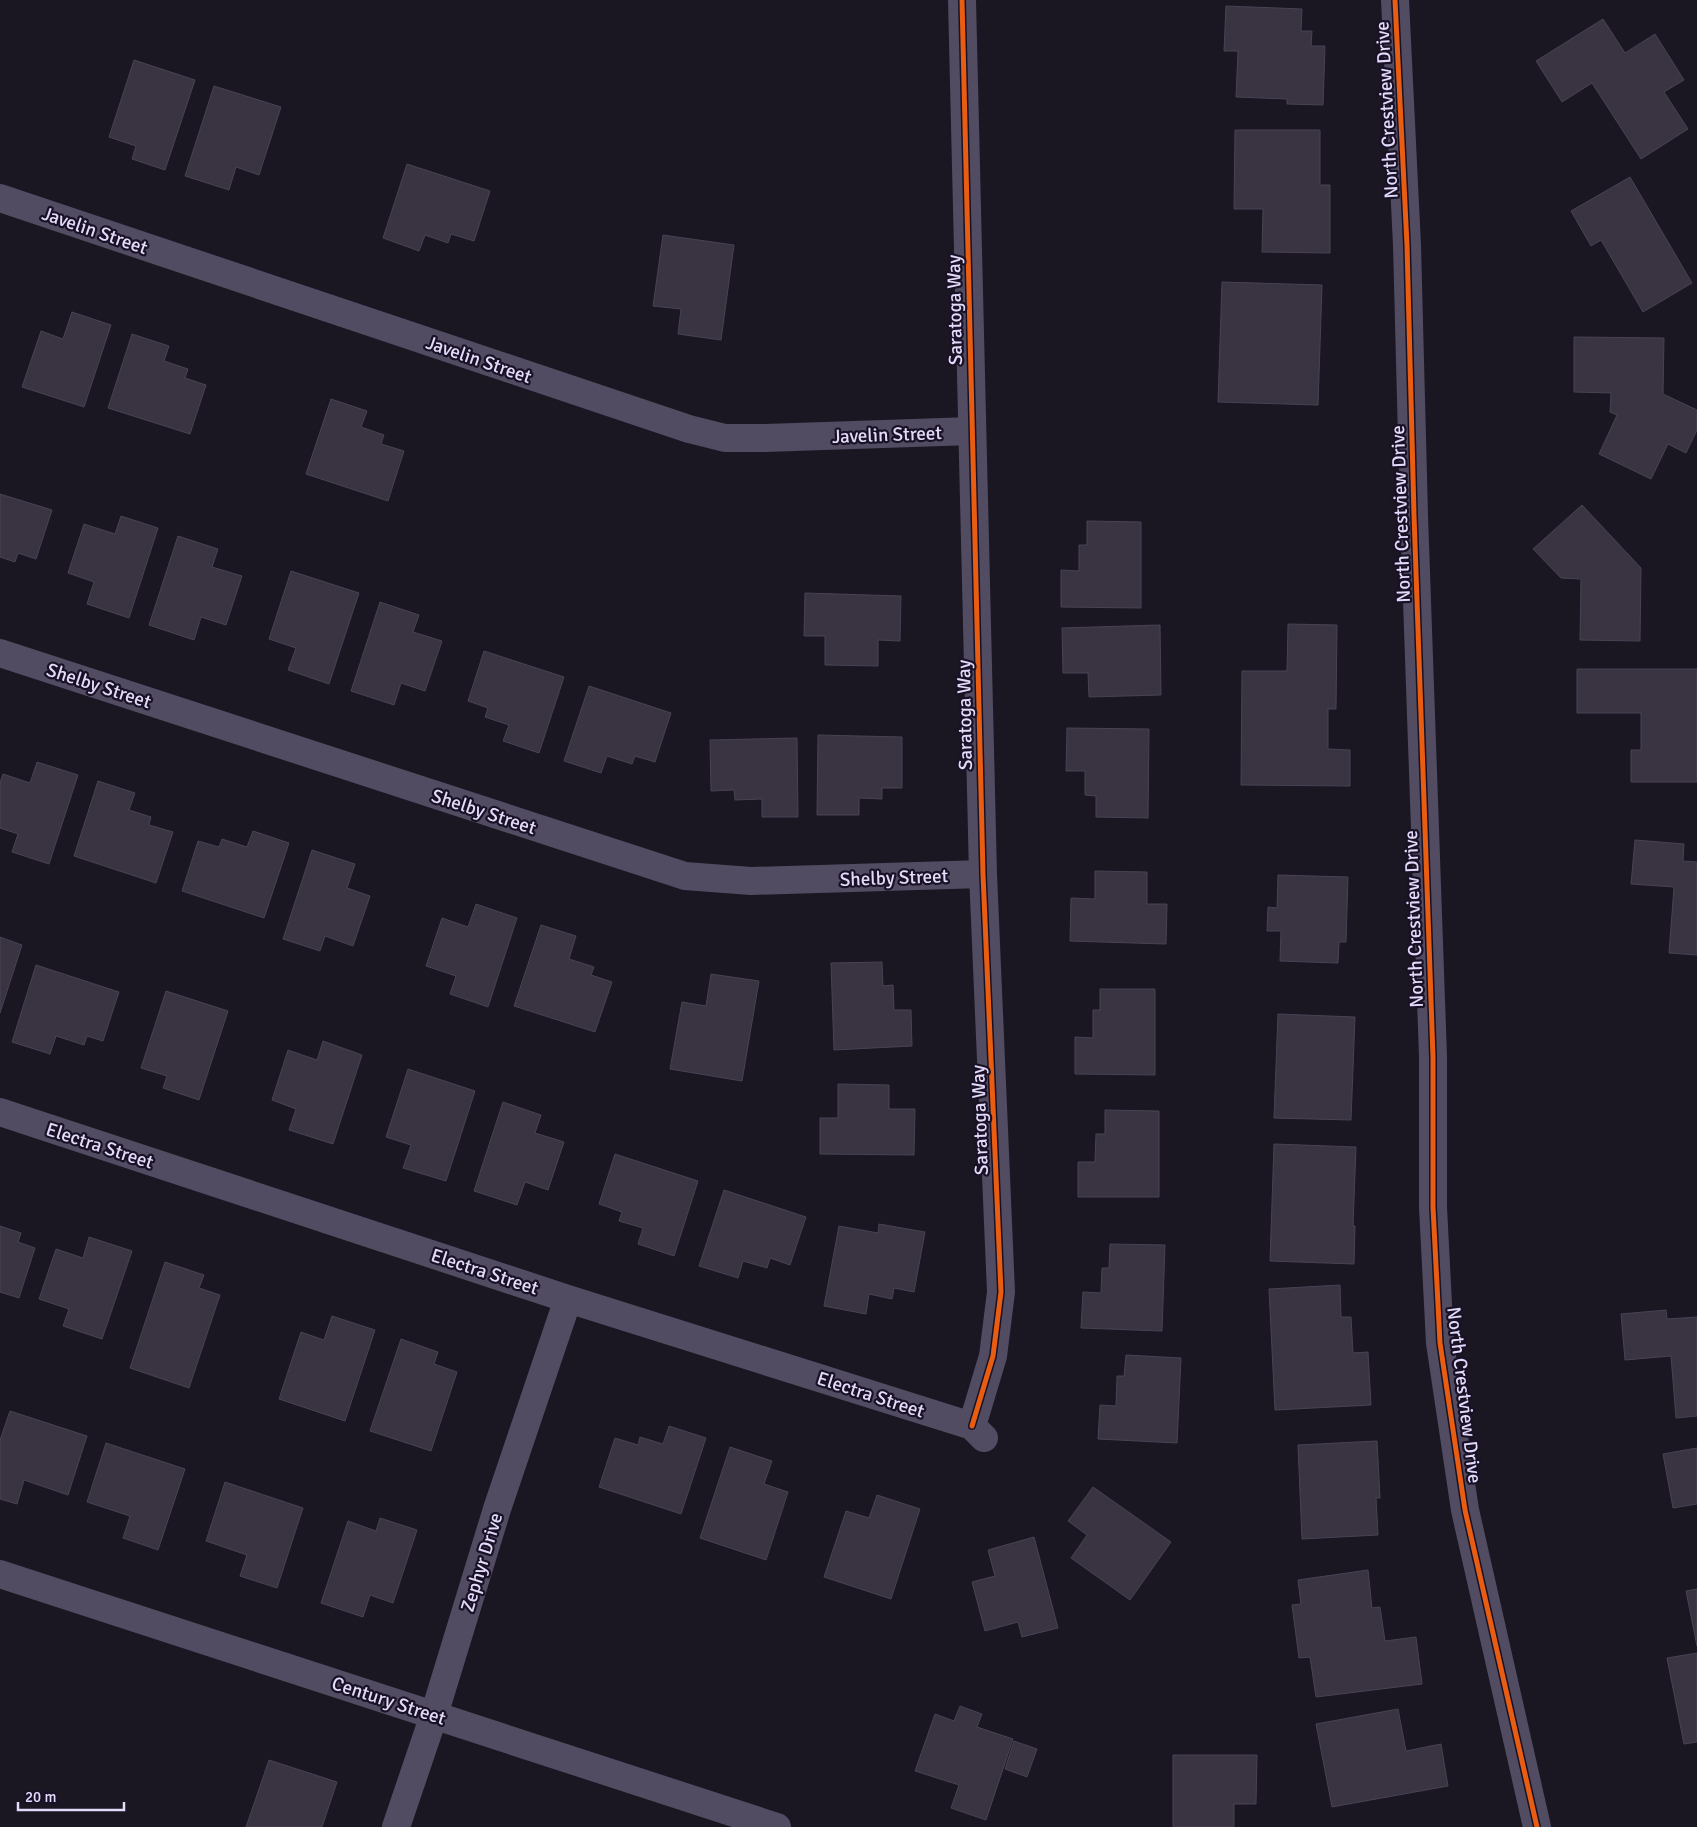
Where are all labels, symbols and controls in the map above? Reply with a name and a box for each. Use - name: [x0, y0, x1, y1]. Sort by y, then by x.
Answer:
- street label: North Crestview Drive: [1370, 21, 1404, 199]
- street label: Javelin Street: [39, 202, 151, 260]
- street label: Saratoga Way: [942, 254, 968, 365]
- street label: Javelin Street: [423, 331, 535, 389]
- street label: Javelin Street: [832, 421, 943, 449]
- street label: North Crestview Drive: [1386, 425, 1416, 603]
- street label: Shelby Street: [43, 658, 154, 714]
- street label: Saratoga Way: [952, 659, 978, 770]
- street label: Shelby Street: [428, 784, 539, 840]
- street label: North Crestview Drive: [1399, 830, 1429, 1008]
- street label: Shelby Street: [839, 864, 949, 892]
- street label: Saratoga Way: [966, 1064, 994, 1176]
- street label: Electra Street: [43, 1117, 157, 1175]
- street label: Electra Street: [428, 1243, 542, 1301]
- street label: North Crestview Drive: [1441, 1306, 1487, 1485]
- street label: Electra Street: [814, 1366, 928, 1424]
- street label: Zephyr Drive: [456, 1510, 508, 1615]
- street label: Century Street: [329, 1671, 449, 1731]
- scale bar: [18, 1780, 124, 1812]
- text: 20 m: [25, 1788, 56, 1806]

